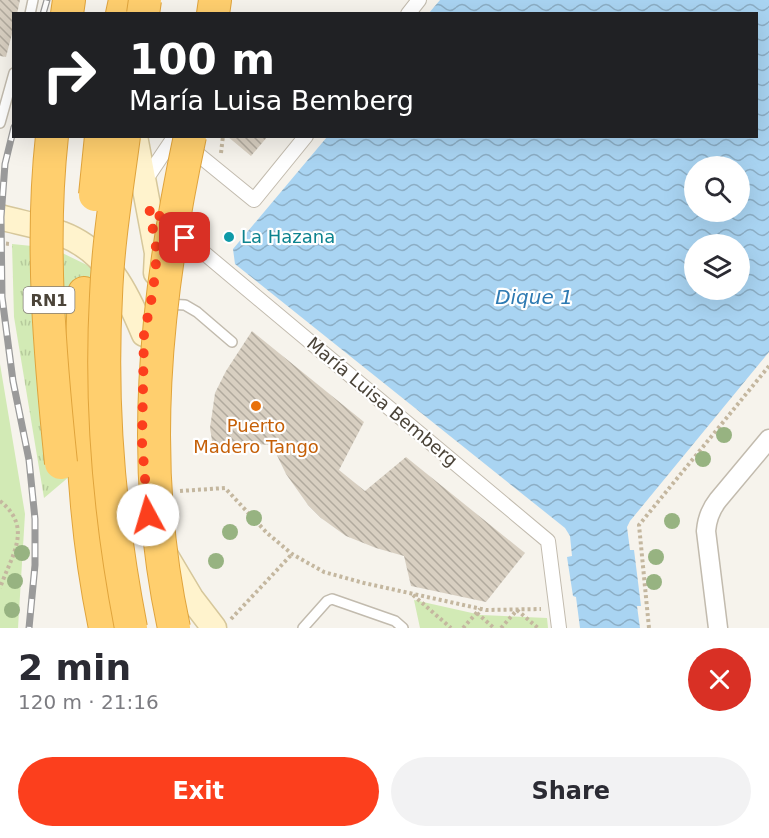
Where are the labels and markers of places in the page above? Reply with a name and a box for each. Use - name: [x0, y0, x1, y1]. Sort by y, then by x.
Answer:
- pin: [159, 212, 210, 263]
- place label: La Hazana: [241, 226, 335, 247]
- marker: La Hazana: [222, 230, 236, 244]
- marker: Puerto Madero Tango: [249, 399, 263, 413]
- place label: Puerto Madero Tango: [193, 415, 319, 457]

